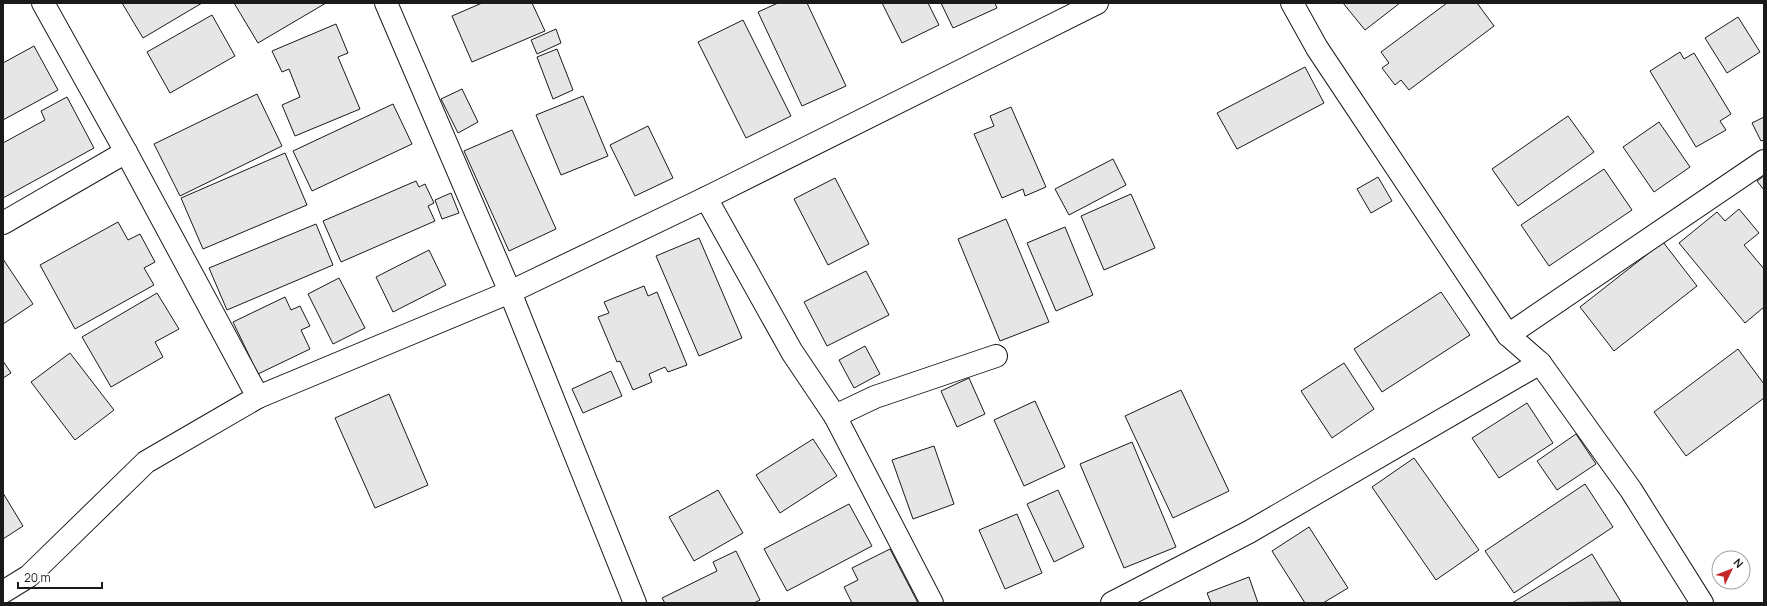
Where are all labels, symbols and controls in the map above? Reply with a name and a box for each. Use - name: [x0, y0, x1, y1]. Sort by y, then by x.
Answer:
- north arrow: [1711, 550, 1751, 590]
- text: N: [1730, 555, 1747, 571]
- scale bar: [18, 564, 102, 590]
- text: 20 m: [24, 569, 51, 586]

